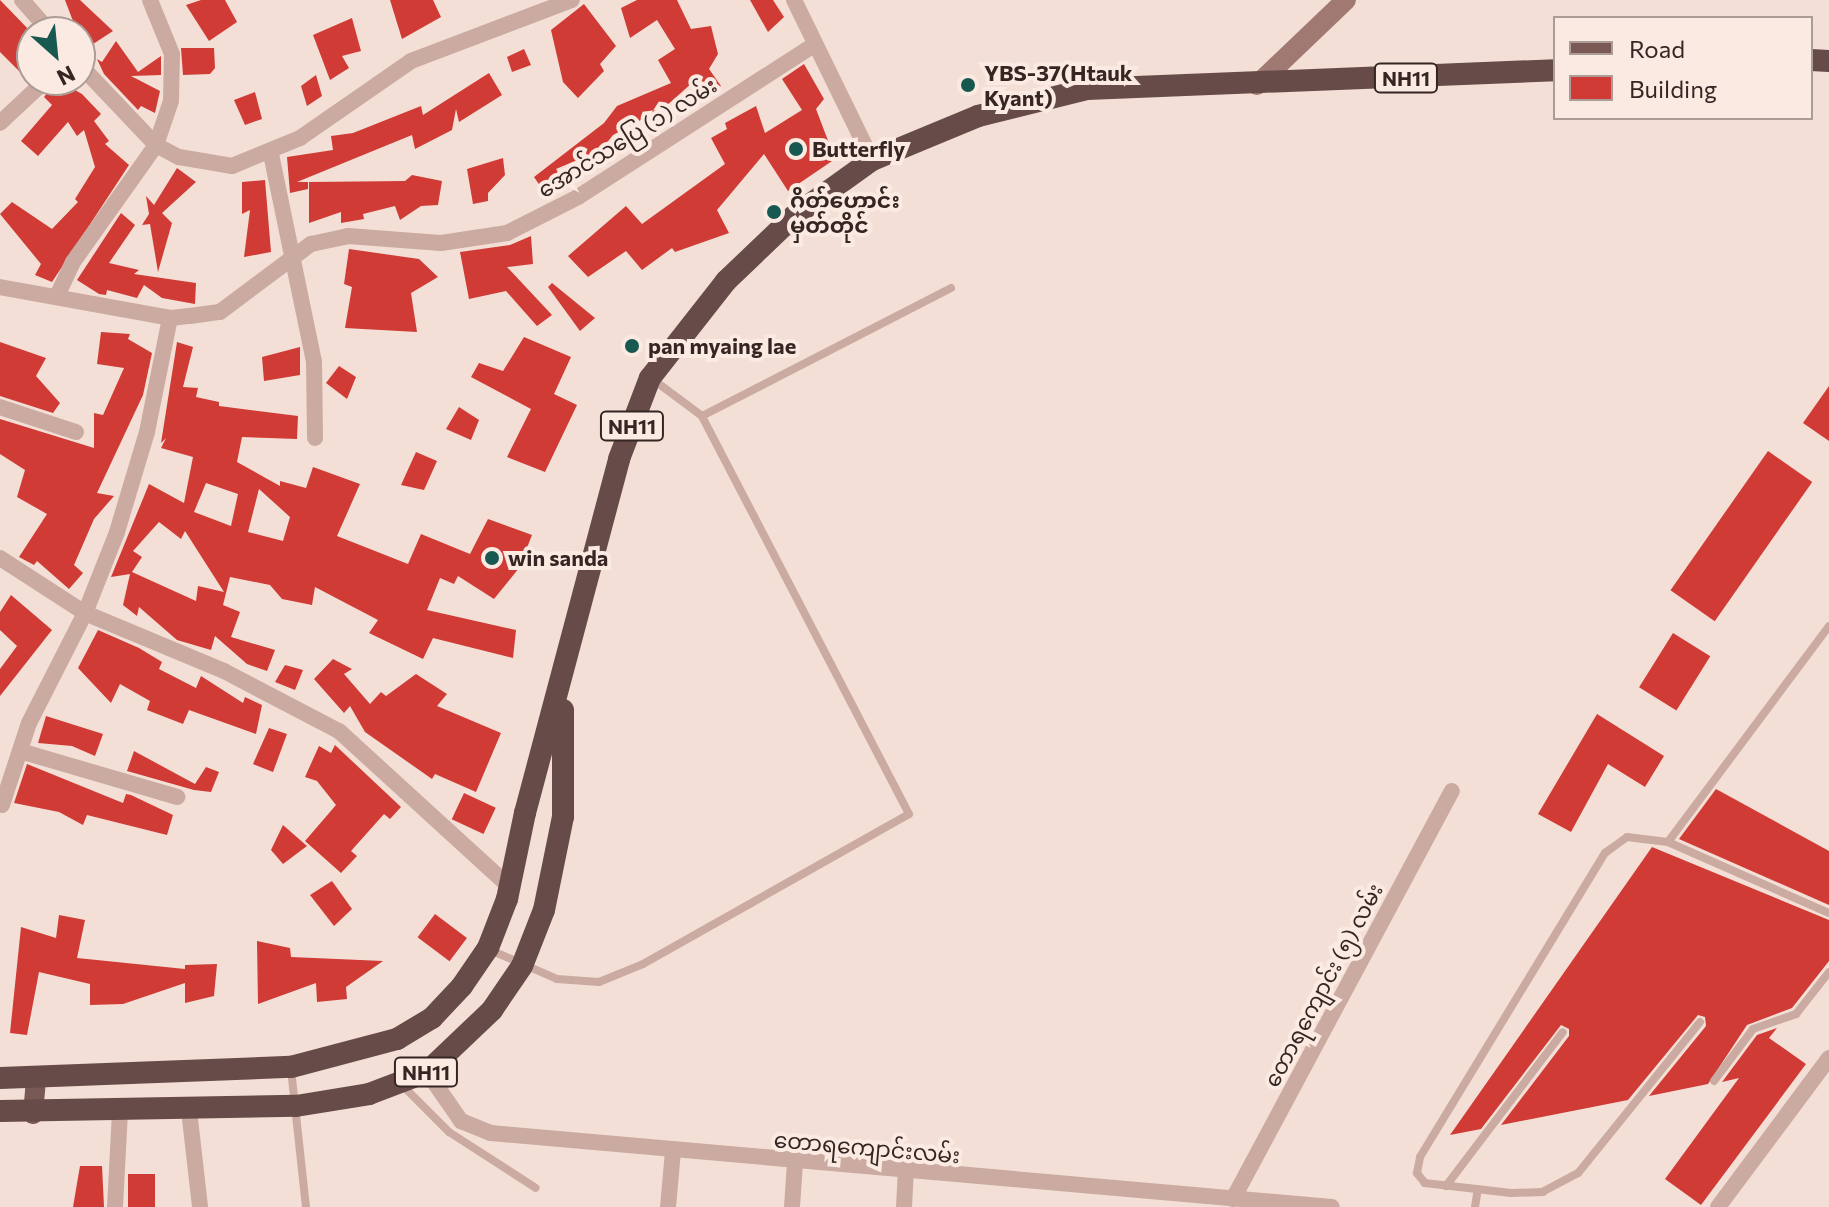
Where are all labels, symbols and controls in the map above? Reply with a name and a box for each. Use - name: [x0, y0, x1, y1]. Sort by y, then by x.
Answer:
- north arrow: [16, 16, 96, 96]
- legend: [1553, 16, 1813, 120]
- text: Road: [1629, 34, 1685, 63]
- place label: YBS-37(Htauk Kyant): [984, 59, 1132, 110]
- text: N: [53, 60, 80, 92]
- road number: NH11: [1372, 62, 1440, 94]
- street label: အောင်သပြေ (၁) လမ်း: [533, 71, 721, 203]
- text: Building: [1629, 74, 1717, 103]
- marker: YBS-37(Htauk Kyant): [959, 76, 977, 94]
- place label: Butterfly: [812, 136, 905, 162]
- marker: Butterfly: [787, 140, 805, 158]
- place label: ဂိတ်ဟောင်း မှတ်တိုင်: [790, 186, 900, 238]
- marker: ဂိတ်ဟောင်း မှတ်တိုင်: [765, 203, 783, 221]
- place label: pan myaing lae: [648, 333, 796, 359]
- marker: pan myaing lae: [623, 337, 641, 355]
- road number: NH11: [598, 410, 666, 442]
- place label: win sanda: [508, 545, 608, 571]
- marker: win sanda: [483, 549, 501, 567]
- street label: တောရကျောင်း (၅) လမ်း: [1258, 879, 1388, 1091]
- road number: NH11: [392, 1056, 460, 1088]
- street label: တောရကျောင်းလမ်း: [773, 1126, 961, 1168]

